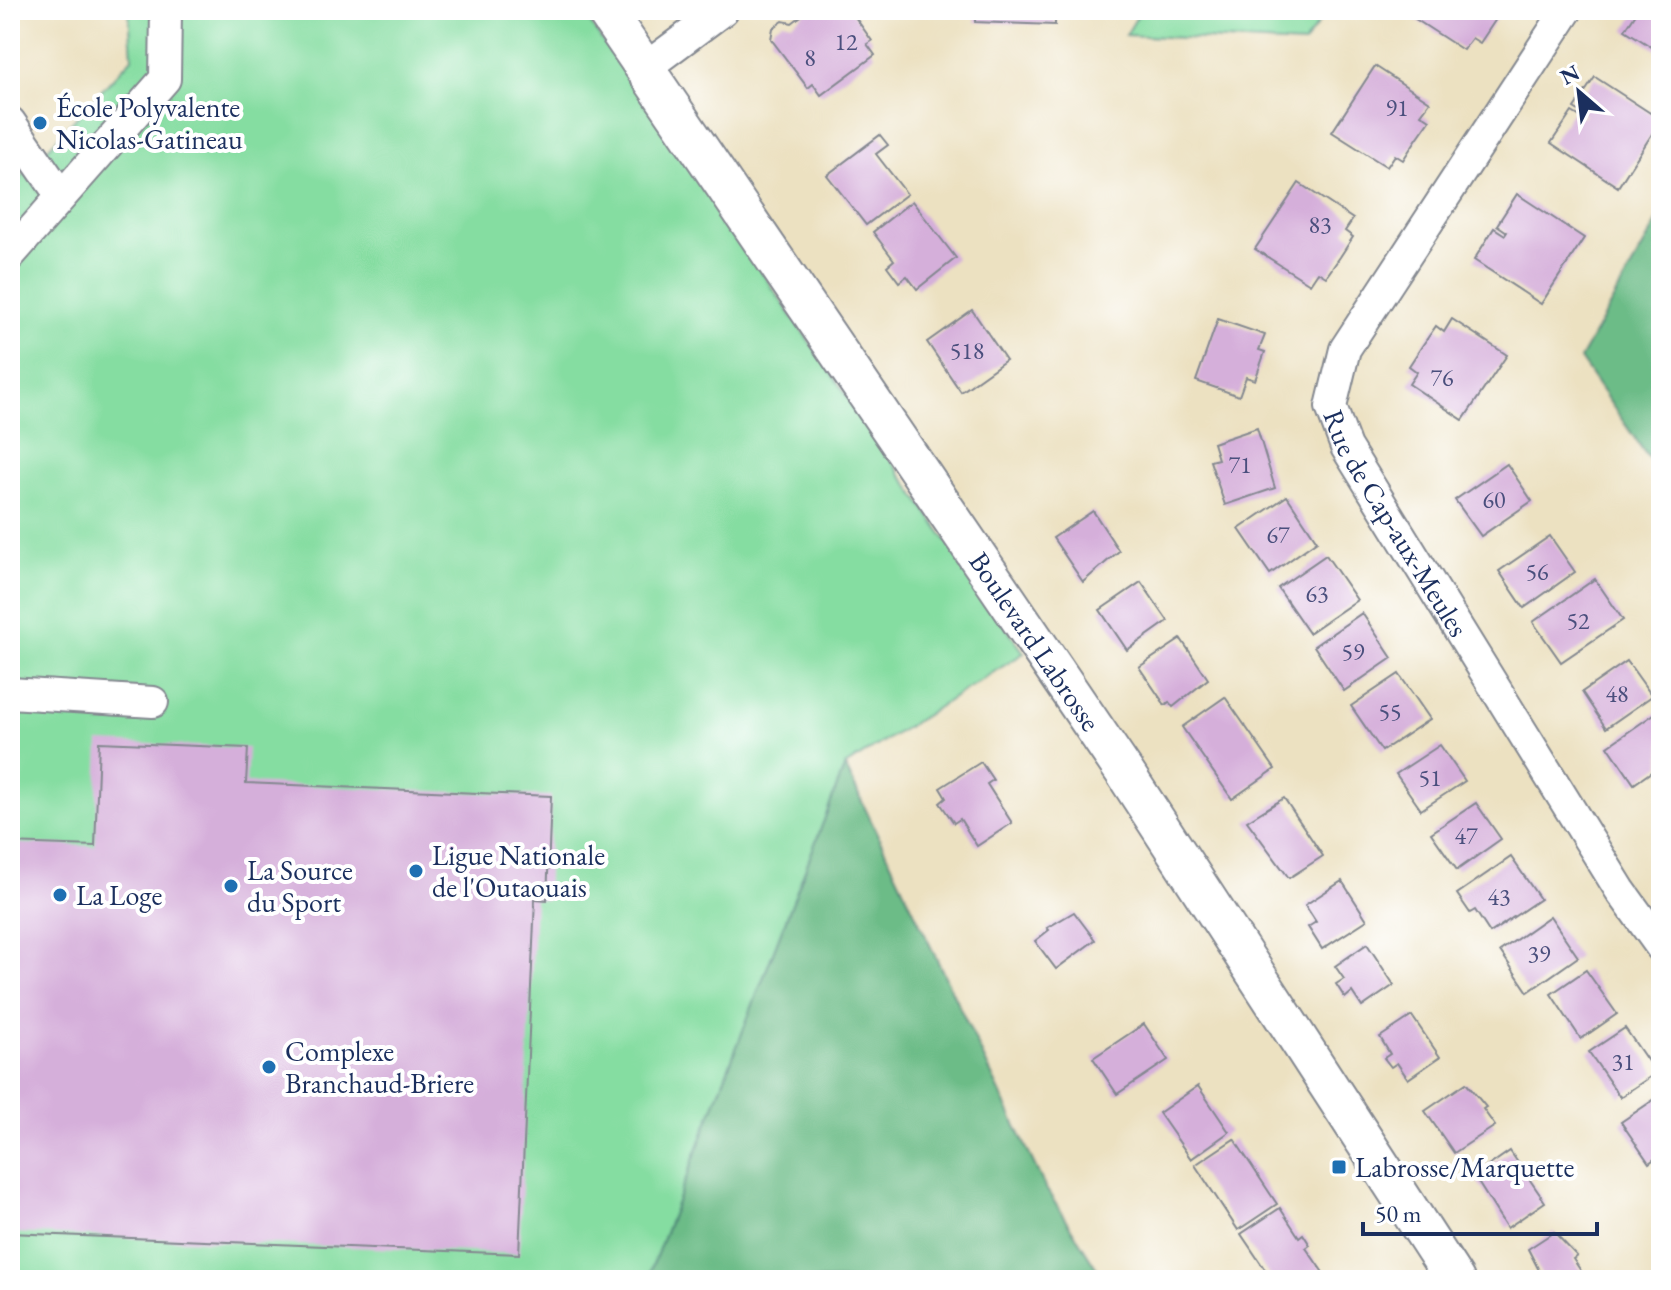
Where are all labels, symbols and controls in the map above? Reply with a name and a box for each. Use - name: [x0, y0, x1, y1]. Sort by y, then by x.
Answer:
- house number: 12: [834, 26, 858, 57]
- house number: 8: [804, 42, 816, 73]
- north arrow: [1539, 52, 1619, 132]
- text: N: [1555, 58, 1585, 92]
- place label: École Polyvalente Nicolas-Gatineau: [56, 89, 243, 157]
- house number: 91: [1385, 92, 1409, 123]
- marker: École Polyvalente Nicolas-Gatineau: [31, 114, 49, 132]
- house number: 83: [1308, 209, 1332, 240]
- house number: 518: [950, 335, 984, 366]
- house number: 76: [1430, 362, 1454, 393]
- street label: Rue de Cap-aux-Meules: [1316, 405, 1477, 643]
- house number: 71: [1228, 449, 1252, 480]
- house number: 60: [1482, 484, 1506, 515]
- house number: 67: [1266, 519, 1290, 550]
- street label: Boulevard Labrosse: [961, 545, 1109, 738]
- house number: 56: [1525, 556, 1549, 587]
- house number: 63: [1305, 578, 1329, 609]
- house number: 52: [1566, 605, 1590, 636]
- house number: 59: [1341, 636, 1365, 667]
- house number: 48: [1605, 678, 1629, 709]
- house number: 55: [1378, 696, 1402, 727]
- house number: 51: [1418, 762, 1442, 793]
- house number: 47: [1454, 820, 1478, 851]
- place label: Ligue Nationale de l'Outaouais: [432, 837, 605, 905]
- place label: La Source du Sport: [247, 852, 353, 920]
- marker: Ligue Nationale de l'Outaouais: [407, 862, 425, 880]
- place label: La Loge: [76, 877, 163, 913]
- marker: La Source du Sport: [222, 877, 240, 895]
- house number: 43: [1487, 881, 1511, 912]
- marker: La Loge: [51, 886, 69, 904]
- house number: 39: [1527, 938, 1551, 969]
- place label: Complexe Branchaud-Briere: [285, 1033, 474, 1101]
- house number: 31: [1611, 1046, 1635, 1077]
- marker: Complexe Branchaud-Briere: [260, 1058, 278, 1076]
- place label: Labrosse/Marquette: [1355, 1149, 1574, 1185]
- marker: Labrosse/Marquette: [1330, 1158, 1348, 1176]
- scale bar: [1363, 1186, 1597, 1236]
- text: 50 m: [1375, 1198, 1422, 1229]

